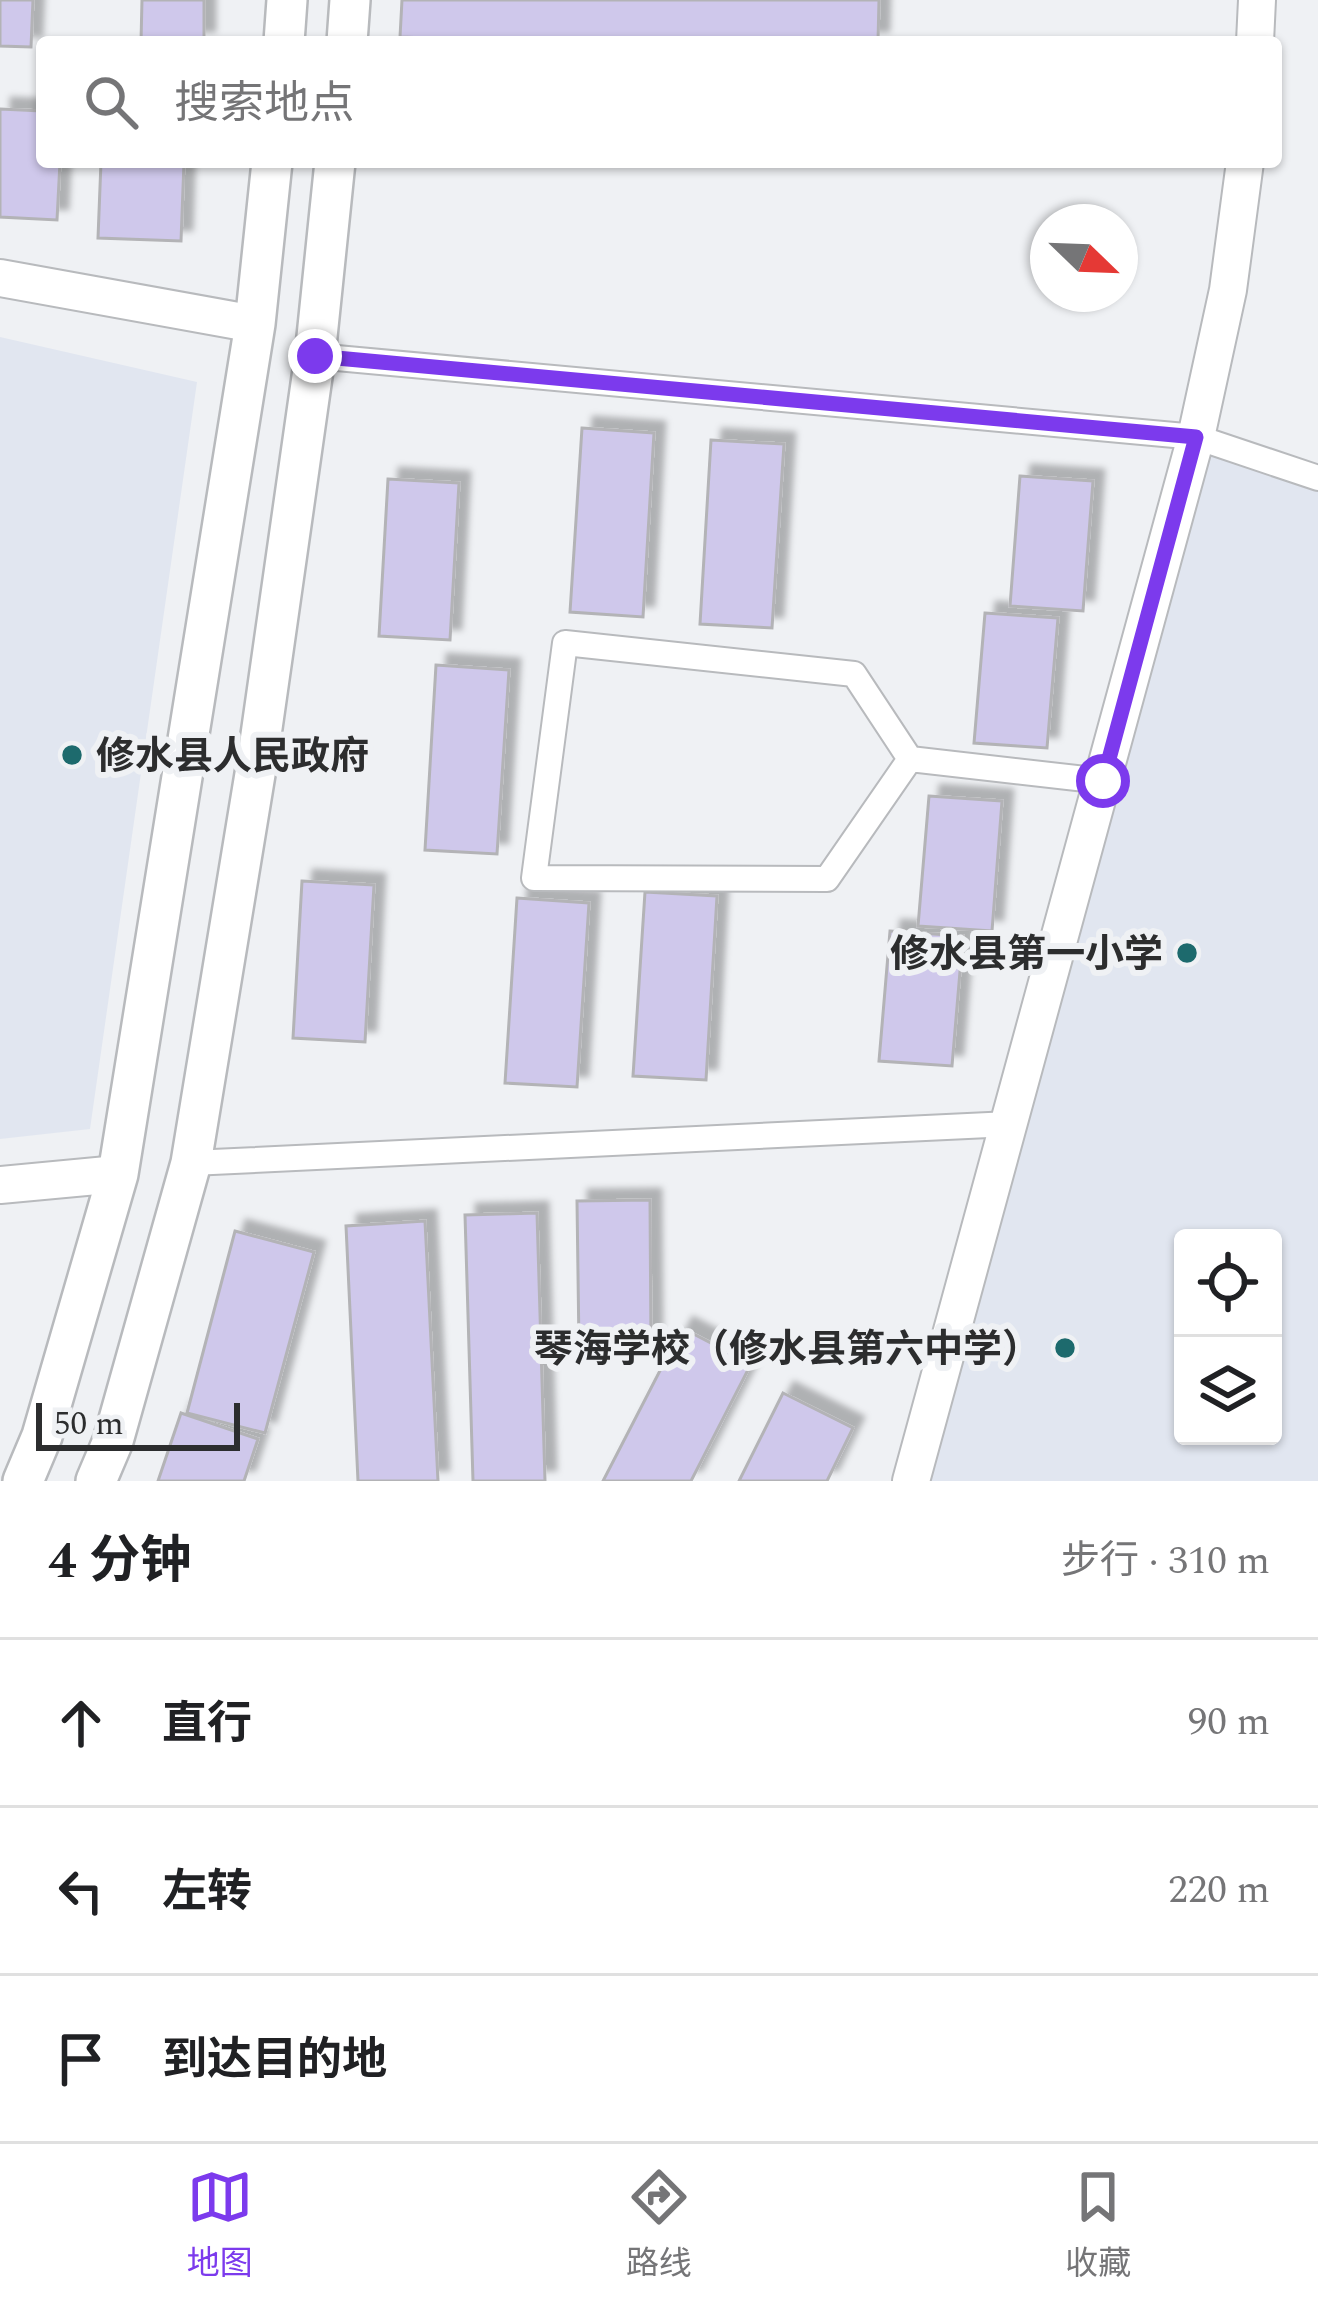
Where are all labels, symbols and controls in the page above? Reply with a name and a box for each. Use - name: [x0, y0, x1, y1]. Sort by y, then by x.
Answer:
- search box: [36, 36, 1282, 168]
- icon: search: [78, 69, 144, 135]
- text: 搜索地点: [174, 70, 354, 139]
- north arrow: [1030, 204, 1138, 312]
- route end: [288, 329, 342, 383]
- place label: 修水县人民政府: [96, 728, 369, 787]
- marker: 修水县人民政府: [59, 742, 85, 768]
- route start: [1076, 754, 1130, 808]
- place label: 修水县第一小学: [890, 926, 1163, 985]
- marker: 修水县第一小学: [1174, 940, 1200, 966]
- map controls: [1174, 1229, 1282, 1445]
- button: locate: [1174, 1229, 1282, 1337]
- place label: 琴海学校（修水县第六中学）: [534, 1321, 1041, 1380]
- marker: 琴海学校（修水县第六中学）: [1052, 1335, 1078, 1361]
- button: layers: [1174, 1337, 1282, 1445]
- scale bar: [36, 1397, 240, 1450]
- text: 50 m: [54, 1399, 124, 1449]
- text: 4 分钟: [48, 1523, 191, 1601]
- text: 步行 · 310 m: [1061, 1532, 1270, 1591]
- icon: ahead: [48, 1690, 114, 1756]
- text: 直行: [162, 1690, 252, 1759]
- text: 90 m: [1188, 1693, 1270, 1752]
- icon: left: [48, 1858, 114, 1924]
- text: 左转: [162, 1858, 252, 1927]
- text: 220 m: [1168, 1861, 1270, 1920]
- icon: arrive: [48, 2026, 114, 2092]
- text: 到达目的地: [162, 2026, 387, 2095]
- tab: 地图: [187, 2164, 253, 2289]
- tab: 路线: [626, 2164, 692, 2289]
- tab: 收藏: [1065, 2164, 1131, 2289]

